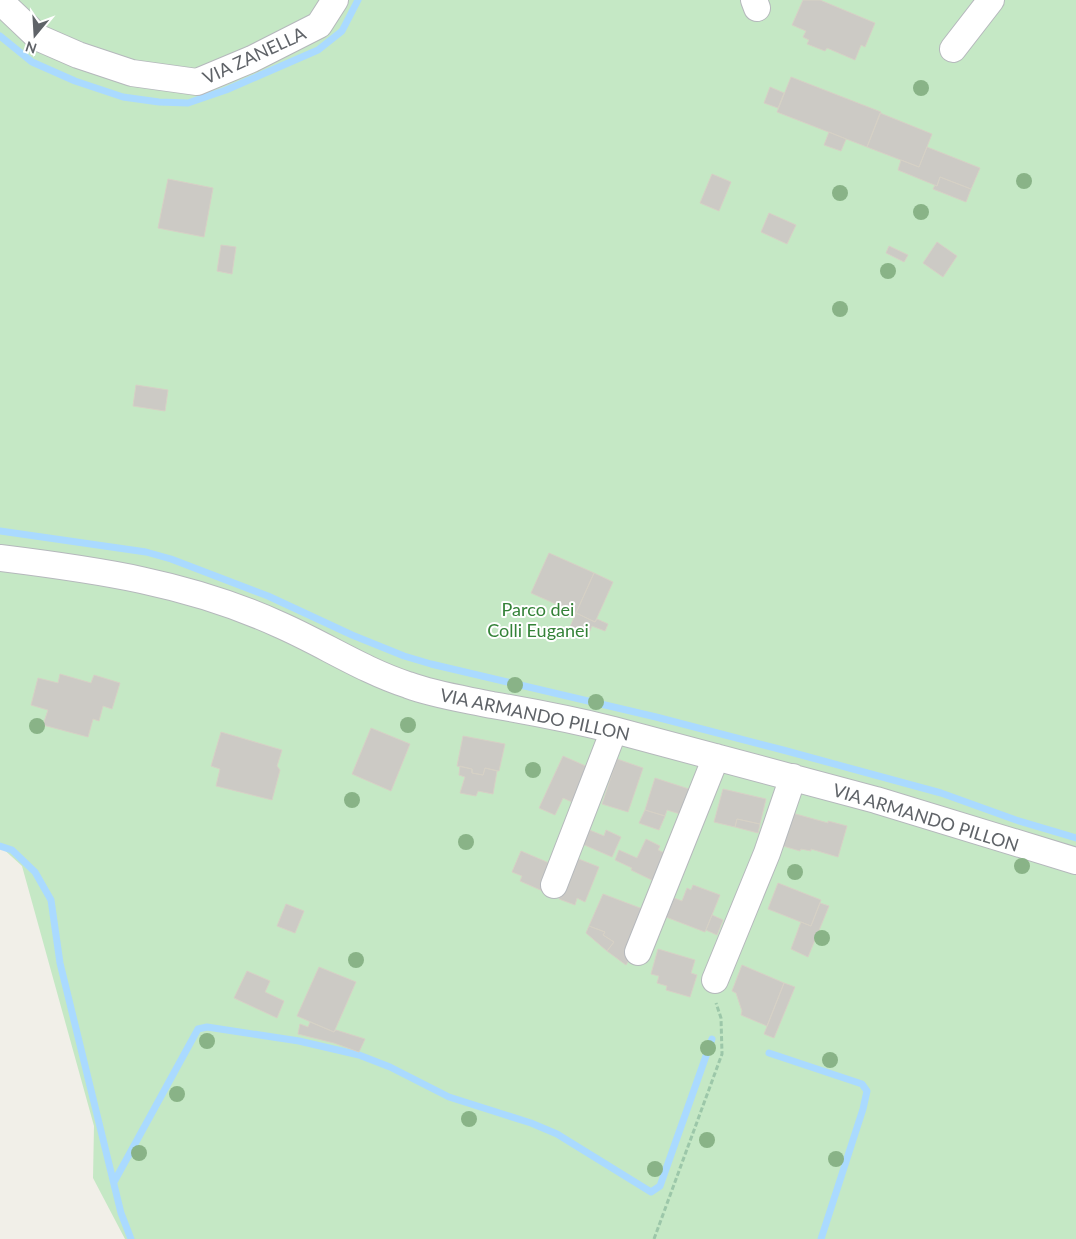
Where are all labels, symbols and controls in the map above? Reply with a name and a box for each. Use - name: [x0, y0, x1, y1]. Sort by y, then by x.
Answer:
- north arrow: [10, 10, 60, 60]
- street label: VIA ZANELLA: [199, 21, 310, 88]
- text: N: [23, 38, 39, 58]
- park label: Parco dei Colli Euganei: [487, 598, 589, 641]
- street label: VIA ARMANDO PILLON: [438, 683, 632, 745]
- street label: VIA ARMANDO PILLON: [830, 778, 1022, 856]

